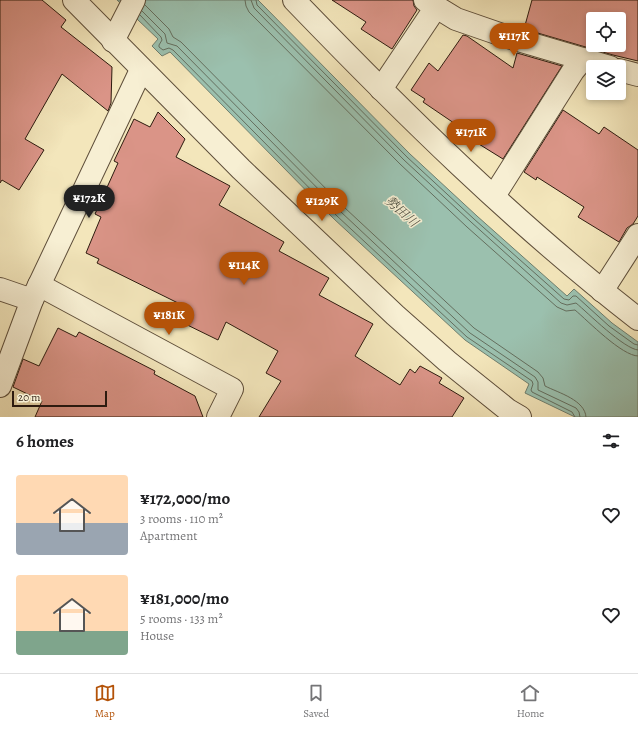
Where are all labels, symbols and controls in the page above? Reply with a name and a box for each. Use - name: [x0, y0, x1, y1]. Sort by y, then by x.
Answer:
- map controls: [586, 12, 626, 100]
- button: locate: [586, 12, 626, 52]
- pin: ¥117K: [486, 23, 542, 57]
- text: ¥117K: [499, 27, 529, 44]
- button: layers: [586, 60, 626, 100]
- pin: ¥171K: [443, 119, 499, 153]
- text: ¥171K: [456, 123, 486, 140]
- pin: ¥172K: [61, 185, 117, 219]
- pin: ¥129K: [294, 188, 350, 222]
- text: ¥172K: [73, 189, 105, 206]
- text: ¥129K: [306, 192, 338, 209]
- water label: 勢田川: [381, 192, 423, 232]
- pin: ¥114K: [216, 252, 272, 286]
- text: ¥114K: [228, 256, 260, 273]
- pin: ¥181K: [141, 302, 197, 336]
- text: ¥181K: [153, 306, 185, 323]
- scale bar: [12, 389, 107, 408]
- text: 20 m: [18, 390, 40, 405]
- text: 6 homes: [16, 430, 74, 453]
- icon: filters: [600, 430, 622, 452]
- text: ¥172,000/mo: [140, 487, 230, 510]
- icon: home: [48, 491, 96, 539]
- icon: heart: [600, 504, 622, 526]
- text: 3 rooms · 110 m²: [140, 510, 223, 527]
- text: Apartment: [140, 527, 198, 544]
- text: ¥181,000/mo: [140, 587, 229, 610]
- icon: home: [48, 591, 96, 639]
- icon: heart: [600, 604, 622, 626]
- text: 5 rooms · 133 m²: [140, 610, 223, 627]
- text: House: [140, 627, 174, 644]
- tab: Map: [94, 682, 116, 721]
- tab: Saved: [303, 682, 329, 721]
- tab: Home: [517, 682, 544, 721]

